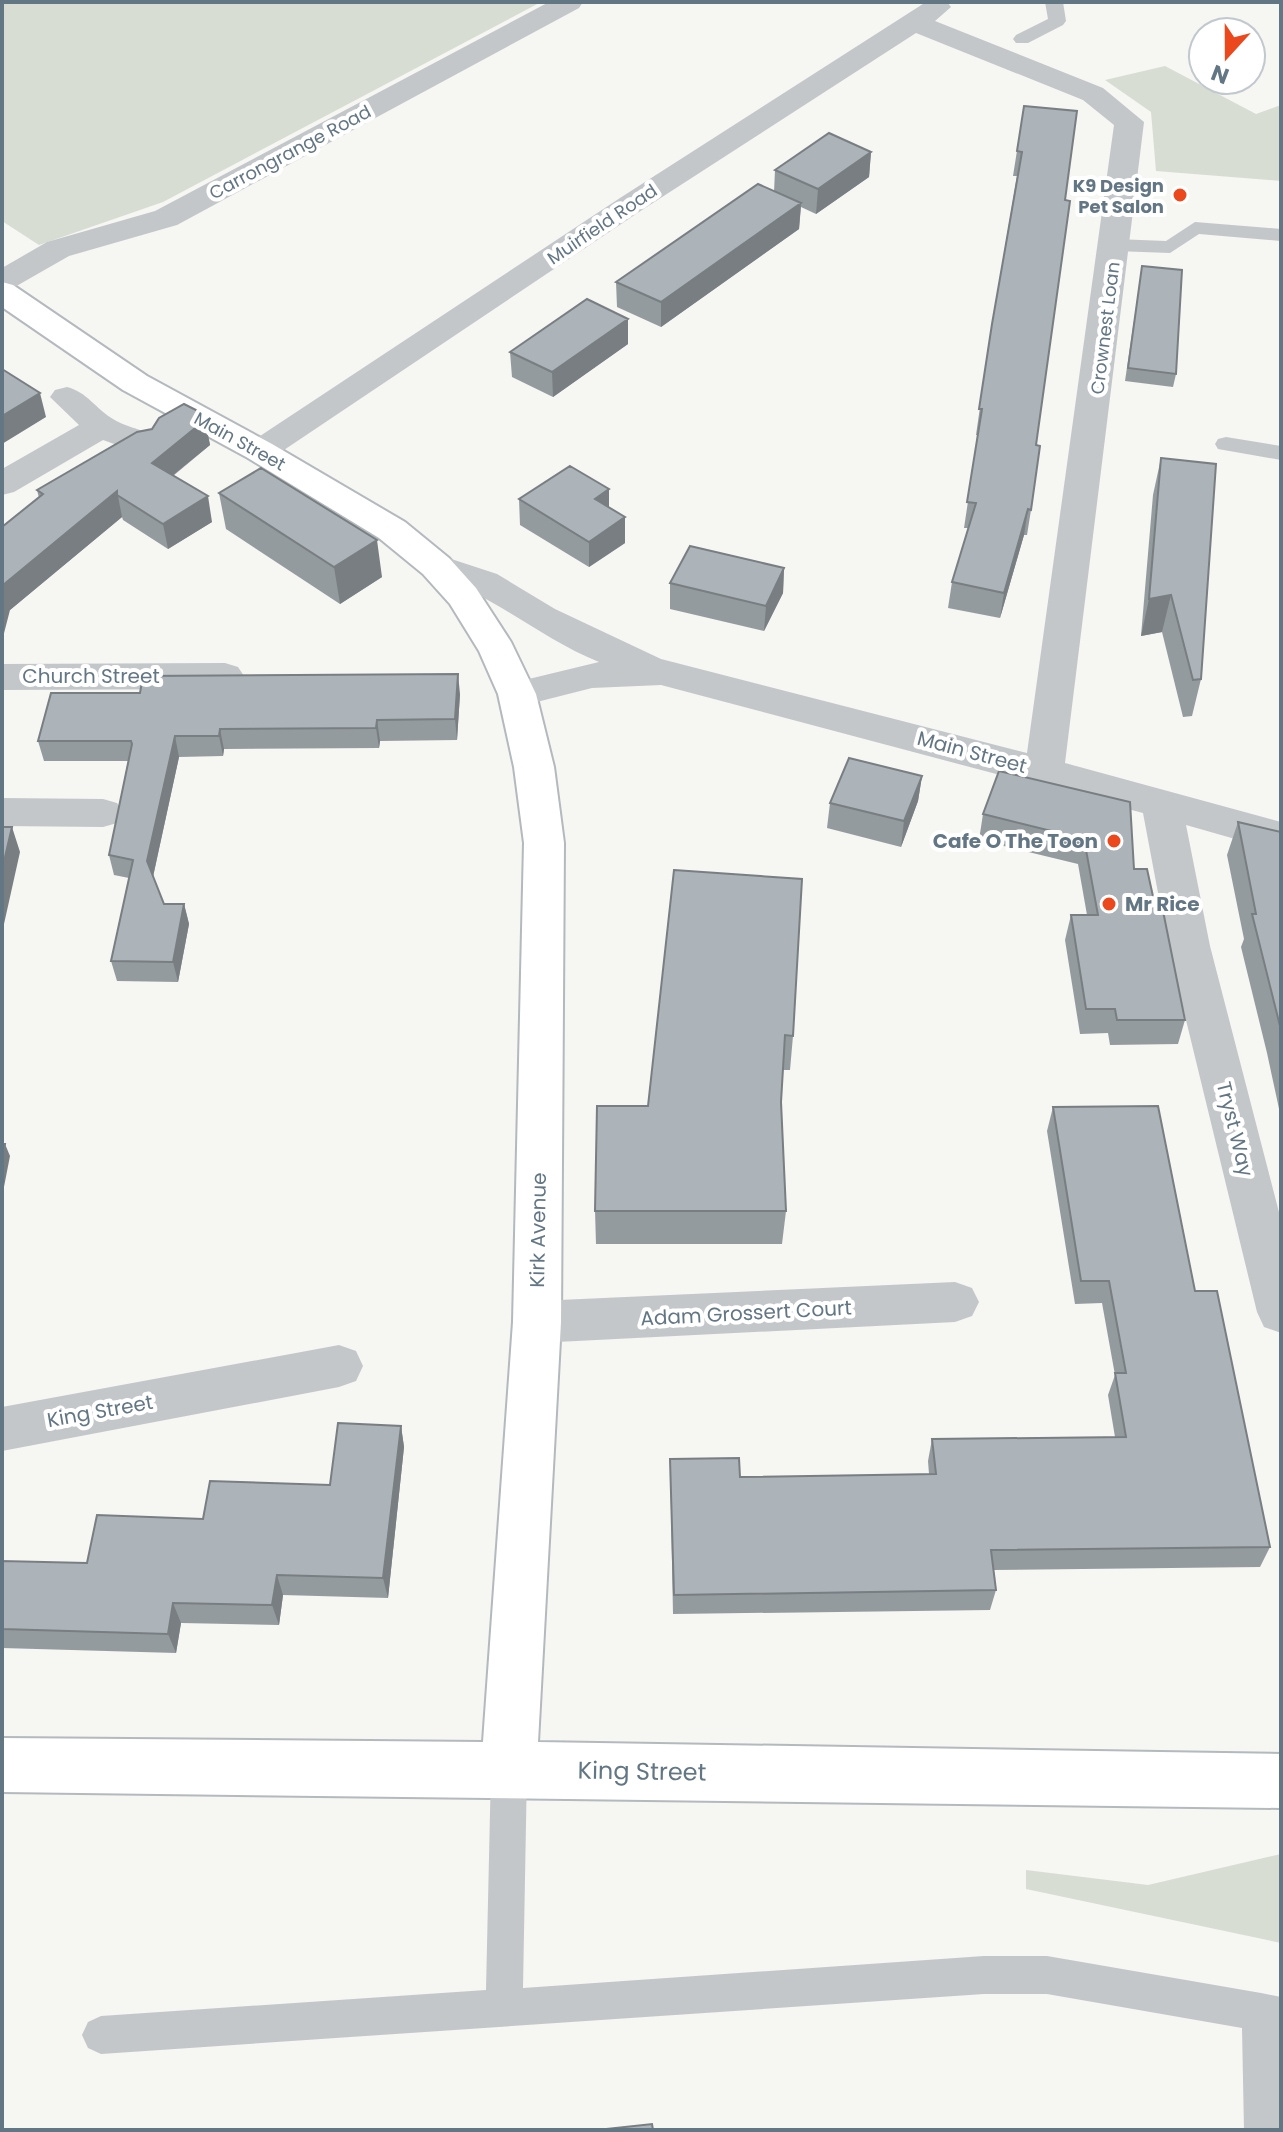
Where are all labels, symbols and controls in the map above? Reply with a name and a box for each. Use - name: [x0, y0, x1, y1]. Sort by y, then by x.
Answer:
- north arrow: [1187, 16, 1267, 96]
- text: N: [1207, 57, 1233, 92]
- street label: Carrongrange Road: [205, 99, 375, 205]
- place label: K9 Design Pet Salon: [1073, 173, 1164, 219]
- street label: Muirfield Road: [542, 178, 662, 270]
- marker: K9 Design Pet Salon: [1171, 186, 1189, 204]
- street label: Crownest Loan: [1084, 260, 1126, 396]
- street label: Main Street: [190, 406, 290, 476]
- street label: Church Street: [22, 662, 160, 690]
- street label: Main Street: [914, 724, 1030, 780]
- place label: Cafe O The Toon: [933, 827, 1098, 855]
- marker: Cafe O The Toon: [1105, 832, 1123, 850]
- place label: Mr Rice: [1125, 890, 1200, 918]
- marker: Mr Rice: [1100, 895, 1118, 913]
- street label: Tryst Way: [1210, 1079, 1260, 1179]
- street label: Kirk Avenue: [523, 1172, 553, 1288]
- street label: Adam Grossert Court: [640, 1293, 852, 1333]
- street label: King Street: [45, 1388, 155, 1434]
- street label: King Street: [577, 1753, 707, 1789]

